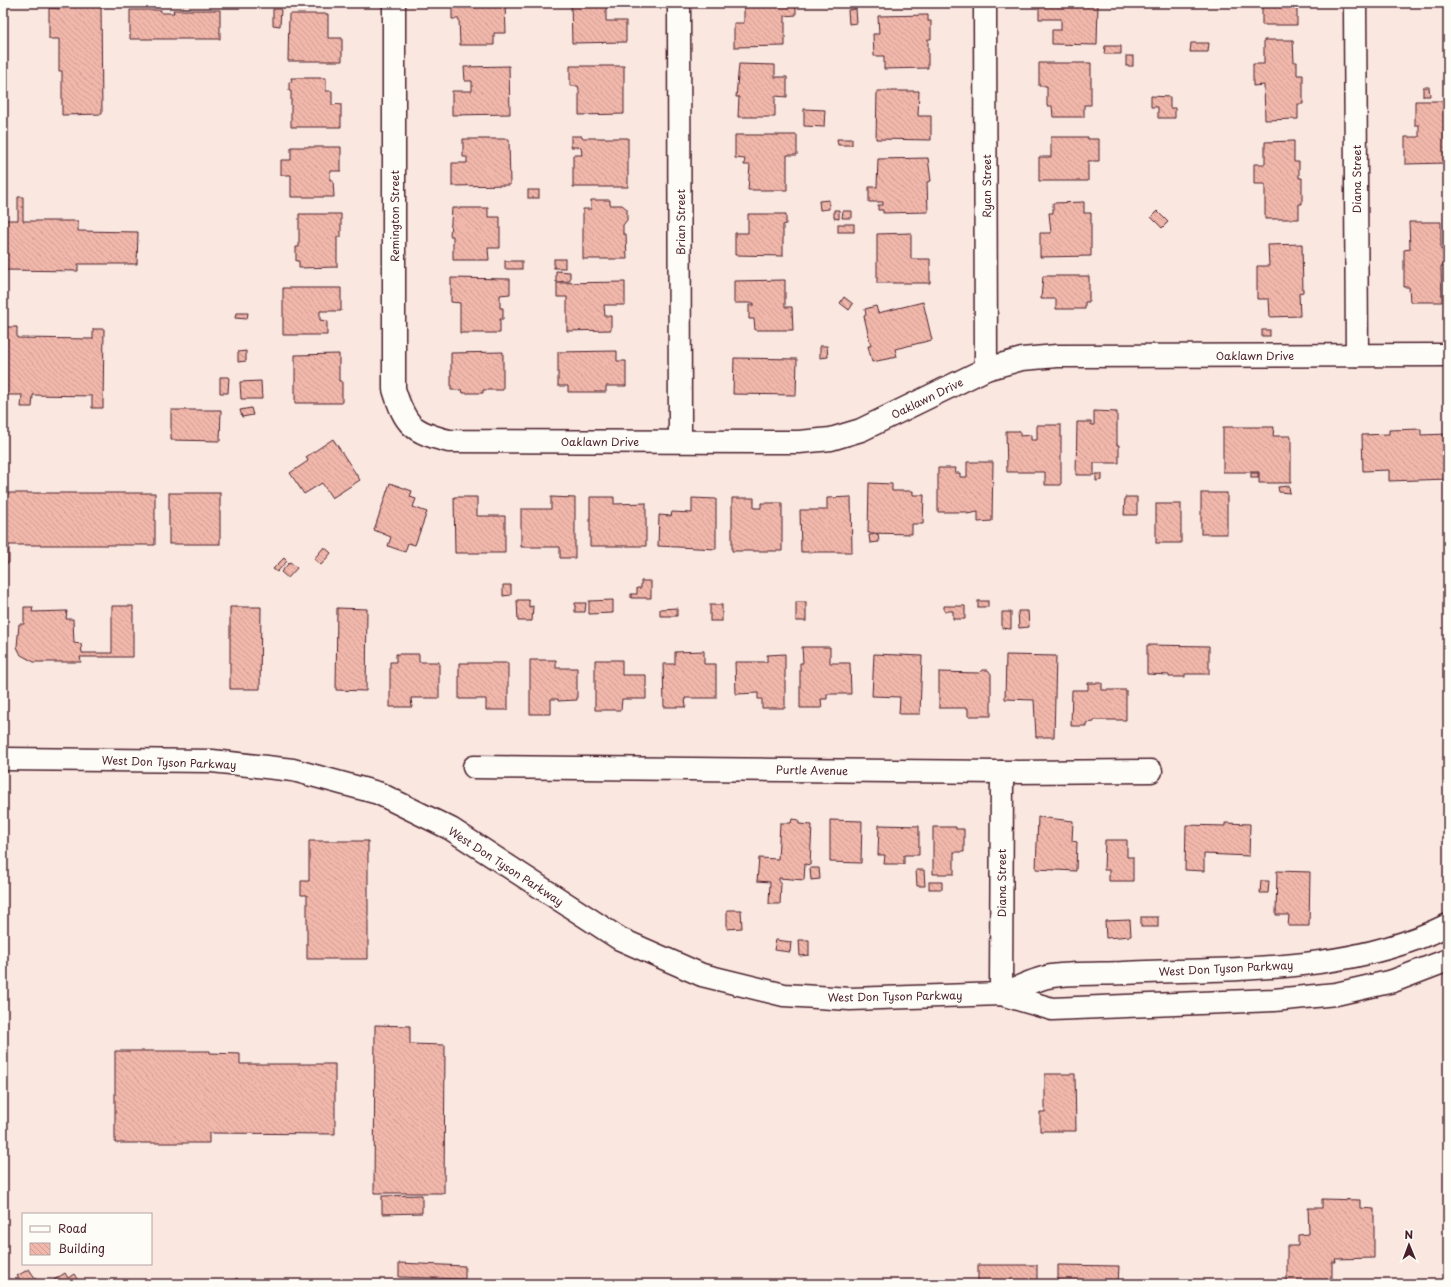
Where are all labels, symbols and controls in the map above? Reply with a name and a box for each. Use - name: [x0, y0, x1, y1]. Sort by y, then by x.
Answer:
- street label: Diana Street: [1348, 144, 1365, 213]
- street label: Ryan Street: [978, 154, 995, 218]
- street label: Remington Street: [386, 169, 403, 262]
- street label: Brian Street: [672, 189, 689, 255]
- street label: Oaklawn Drive: [1216, 347, 1294, 364]
- street label: Oaklawn Drive: [888, 373, 966, 423]
- street label: Oaklawn Drive: [561, 433, 639, 450]
- street label: West Don Tyson Parkway: [101, 751, 237, 773]
- street label: Purtle Avenue: [776, 761, 848, 779]
- street label: West Don Tyson Parkway: [445, 822, 567, 910]
- street label: Diana Street: [993, 848, 1010, 917]
- street label: West Don Tyson Parkway: [1158, 956, 1294, 980]
- street label: West Don Tyson Parkway: [828, 986, 962, 1006]
- legend: [22, 1213, 152, 1265]
- text: Road: [58, 1219, 87, 1237]
- north arrow: [1389, 1225, 1429, 1265]
- text: N: [1404, 1226, 1414, 1243]
- text: Building: [58, 1239, 105, 1257]

